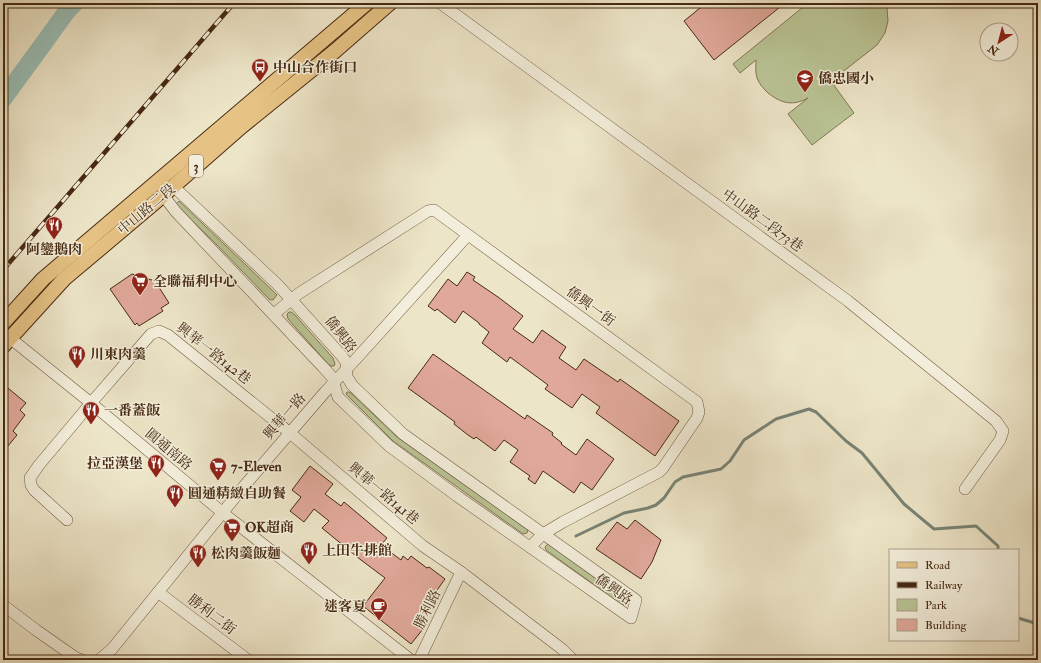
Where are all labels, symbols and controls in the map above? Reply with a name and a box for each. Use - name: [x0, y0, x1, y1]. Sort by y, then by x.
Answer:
- north arrow: [979, 22, 1019, 62]
- text: N: [985, 41, 1002, 58]
- bus stop icon: 中山合作街口: [250, 57, 270, 82]
- place label: 中山合作街口: [273, 59, 357, 76]
- school or university icon: 僑忠國小: [795, 68, 815, 93]
- place label: 僑忠國小: [818, 70, 874, 87]
- road number: 3: [189, 155, 203, 177]
- street label: 中山路二段: [114, 180, 179, 238]
- street label: 中山路二段73巷: [719, 185, 806, 255]
- restaurant icon: 阿鑾鵝肉: [44, 215, 64, 240]
- place label: 阿鑾鵝肉: [26, 241, 82, 258]
- supermarket icon: 全聯福利中心: [130, 271, 150, 296]
- place label: 全聯福利中心: [153, 273, 237, 290]
- street label: 僑興一街: [563, 283, 618, 330]
- street label: 僑興路: [321, 313, 360, 356]
- street label: 興華一路142巷: [173, 319, 254, 388]
- restaurant icon: 川東肉羹: [67, 344, 87, 369]
- place label: 川東肉羹: [90, 346, 146, 363]
- street label: 興華一路: [260, 390, 309, 443]
- restaurant icon: 一番蓋飯: [81, 400, 101, 425]
- place label: 一番蓋飯: [104, 402, 161, 419]
- street label: 圓通南路: [142, 425, 196, 474]
- restaurant icon: 拉亞漢堡: [146, 453, 166, 478]
- place label: 拉亞漢堡: [87, 455, 143, 472]
- supermarket icon: 7-Eleven: [208, 456, 228, 481]
- place label: 7-Eleven: [231, 458, 283, 475]
- street label: 興華一路141巷: [345, 459, 423, 528]
- restaurant icon: 圓通精緻自助餐: [165, 483, 185, 508]
- place label: 圓通精緻自助餐: [188, 485, 286, 502]
- supermarket icon: OK超商: [222, 517, 242, 542]
- place label: OK超商: [245, 519, 294, 536]
- restaurant icon: 上田牛排館: [299, 540, 319, 565]
- place label: 上田牛排館: [322, 542, 392, 559]
- restaurant icon: 松肉羹飯麵: [188, 543, 208, 568]
- place label: 松肉羹飯麵: [211, 545, 281, 562]
- legend: [889, 549, 1019, 641]
- text: Road: [925, 558, 950, 573]
- street label: 僑興路: [592, 570, 636, 608]
- text: Railway: [925, 578, 963, 593]
- street label: 勝利路: [411, 587, 444, 632]
- street label: 勝利二街: [184, 591, 239, 638]
- cafe icon: 迷客夏: [369, 596, 389, 621]
- place label: 迷客夏: [324, 598, 367, 615]
- text: Park: [925, 598, 947, 613]
- text: Building: [925, 618, 968, 633]

